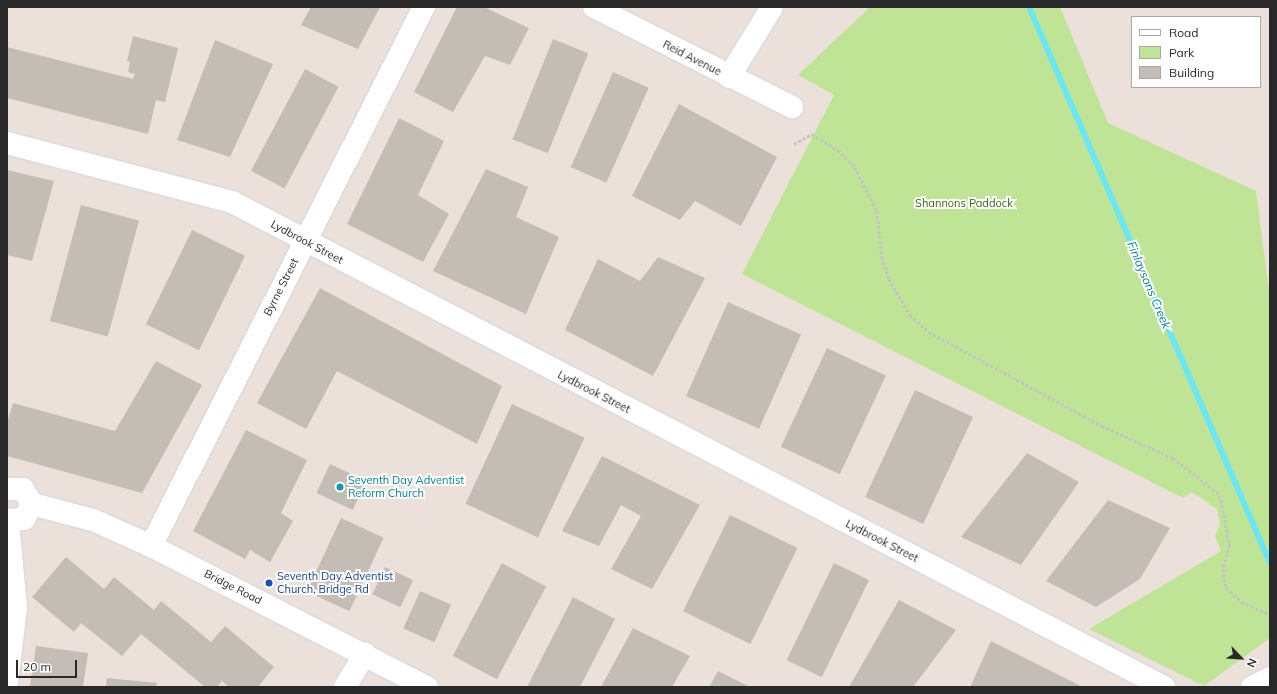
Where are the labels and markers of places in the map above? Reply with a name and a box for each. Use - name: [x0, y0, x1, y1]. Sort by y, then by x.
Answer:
- place label: Seventh Day Adventist Reform Church: [348, 474, 464, 500]
- marker: Seventh Day Adventist Reform Church: [335, 482, 345, 492]
- place label: Seventh Day Adventist Church, Bridge Rd: [277, 570, 393, 596]
- marker: Seventh Day Adventist Church, Bridge Rd: [264, 578, 274, 588]

